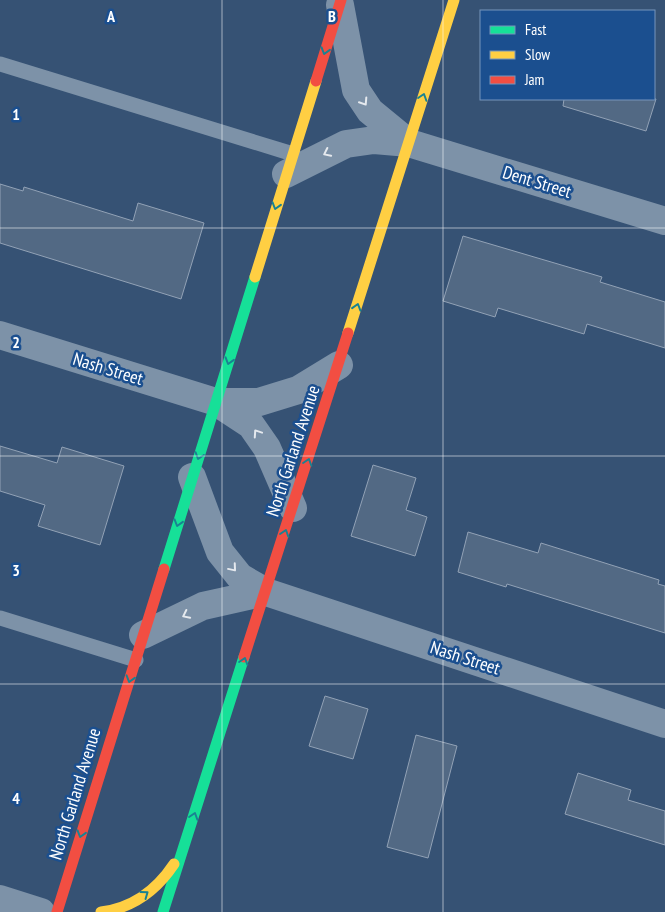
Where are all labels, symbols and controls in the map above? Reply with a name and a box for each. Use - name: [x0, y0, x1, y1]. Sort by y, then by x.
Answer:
- text: A: [106, 6, 116, 26]
- text: B: [328, 6, 336, 26]
- legend: [480, 10, 655, 100]
- text: Fast: [525, 20, 546, 39]
- text: Slow: [525, 45, 550, 64]
- one-way arrow: [321, 46, 331, 55]
- text: Jam: [524, 70, 544, 89]
- one-way arrow: [418, 93, 428, 101]
- one-way arrow: [358, 96, 367, 106]
- text: 1: [12, 104, 20, 124]
- one-way arrow: [324, 147, 333, 157]
- street label: Dent Street: [500, 160, 574, 203]
- one-way arrow: [272, 201, 282, 210]
- one-way arrow: [352, 303, 362, 312]
- text: 2: [12, 332, 20, 352]
- street label: Nash Street: [70, 347, 146, 390]
- one-way arrow: [224, 357, 234, 365]
- street label: North Garland Avenue: [261, 382, 325, 519]
- one-way arrow: [254, 429, 263, 439]
- one-way arrow: [195, 451, 205, 460]
- one-way arrow: [302, 458, 312, 466]
- one-way arrow: [173, 519, 183, 527]
- one-way arrow: [279, 530, 289, 538]
- text: 3: [12, 560, 20, 580]
- one-way arrow: [227, 563, 236, 572]
- one-way arrow: [182, 608, 191, 619]
- street label: Nash Street: [427, 635, 503, 680]
- one-way arrow: [238, 657, 248, 665]
- one-way arrow: [126, 674, 136, 682]
- street label: North Garland Avenue: [44, 725, 105, 862]
- text: 4: [12, 788, 20, 808]
- one-way arrow: [189, 812, 199, 820]
- one-way arrow: [77, 829, 87, 837]
- one-way arrow: [140, 891, 149, 900]

